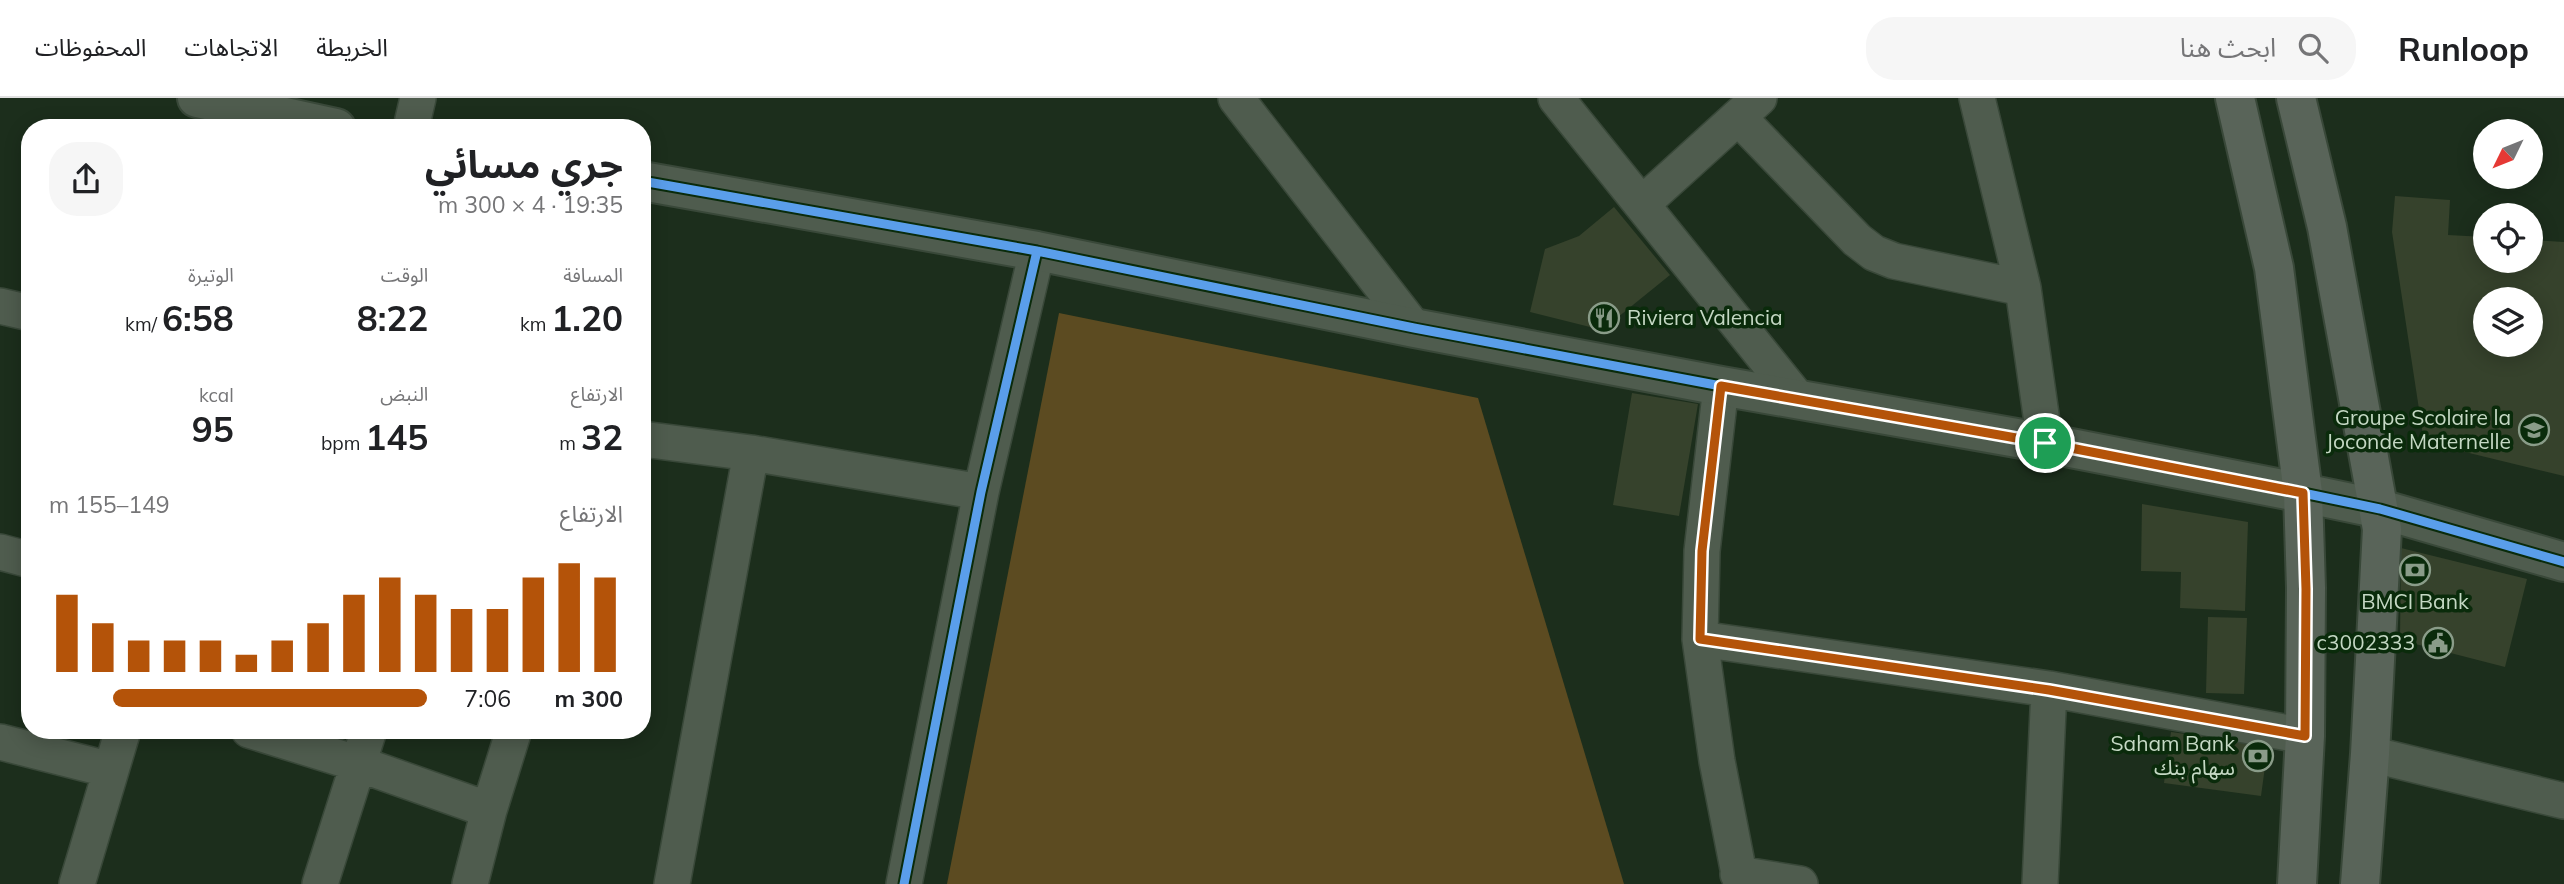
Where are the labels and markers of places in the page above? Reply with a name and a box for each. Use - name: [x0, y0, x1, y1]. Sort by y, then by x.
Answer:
- restaurant icon: Riviera Valencia: [1587, 301, 1621, 335]
- place label: Riviera Valencia: [1627, 304, 1782, 330]
- place label: Groupe Scolaire la Joconde Maternelle: [2326, 404, 2511, 454]
- pin: [2015, 413, 2075, 473]
- school or university icon: Groupe Scolaire la Joconde Maternelle: [2517, 413, 2551, 447]
- bank icon: BMCI Bank: [2398, 553, 2432, 587]
- place label: BMCI Bank: [2361, 588, 2469, 614]
- public building icon: c3002333: [2421, 626, 2455, 660]
- place label: c3002333: [2316, 629, 2415, 655]
- place label: Saham Bank سهام بنك: [2110, 730, 2235, 784]
- bank icon: Saham Bank سهام بنك: [2241, 739, 2275, 773]

